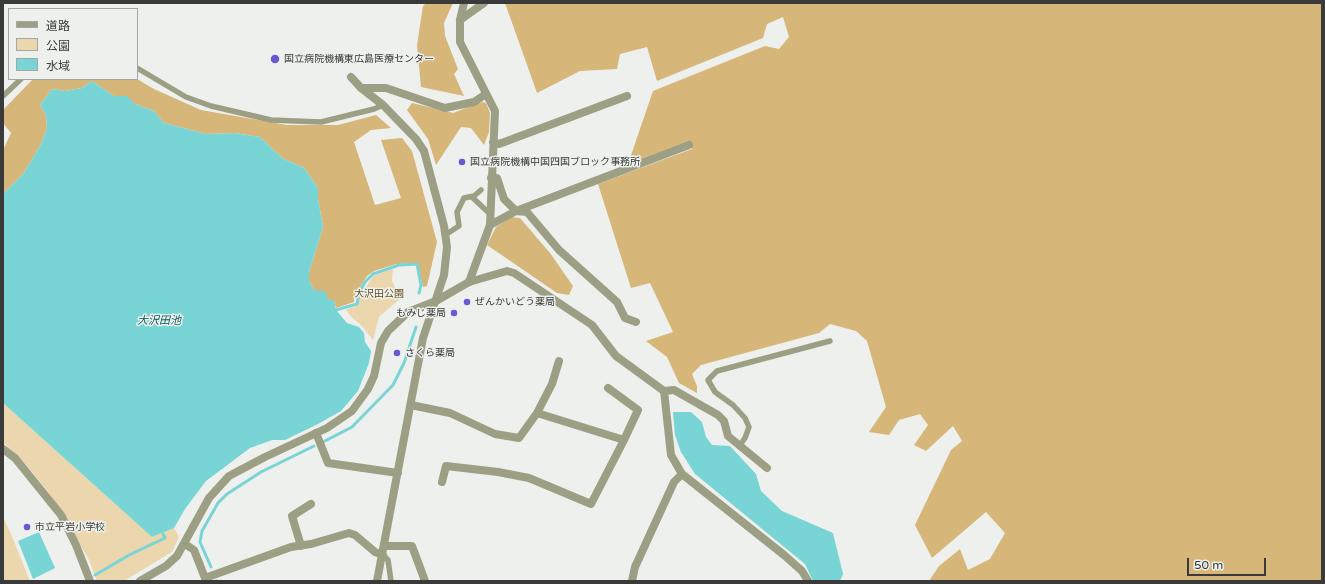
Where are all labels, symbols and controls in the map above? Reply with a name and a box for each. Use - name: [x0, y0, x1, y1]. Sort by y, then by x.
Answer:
- legend: [8, 8, 138, 80]
- text: 道路: [46, 19, 70, 33]
- text: 公園: [46, 39, 70, 53]
- marker: 国立病院機構東広島医療センター: [269, 53, 281, 65]
- place label: 国立病院機構東広島医療センター: [284, 53, 434, 65]
- text: 水域: [46, 59, 70, 73]
- place label: 国立病院機構中国四国ブロック事務所: [470, 156, 640, 168]
- marker: 国立病院機構中国四国ブロック事務所: [457, 157, 467, 167]
- park label: 大沢田公園: [354, 288, 404, 300]
- place label: ぜんかいどう薬局: [475, 296, 555, 308]
- marker: ぜんかいどう薬局: [462, 297, 472, 307]
- place label: もみじ薬局: [396, 307, 446, 319]
- marker: もみじ薬局: [449, 308, 459, 318]
- water label: 大沢田池: [137, 314, 181, 328]
- place label: さくら薬局: [405, 347, 455, 359]
- marker: さくら薬局: [392, 348, 402, 358]
- place label: 市立平岩小学校: [35, 521, 105, 533]
- marker: 市立平岩小学校: [22, 522, 32, 532]
- scale bar: [1189, 550, 1268, 576]
- text: 50 m: [1194, 558, 1223, 572]

